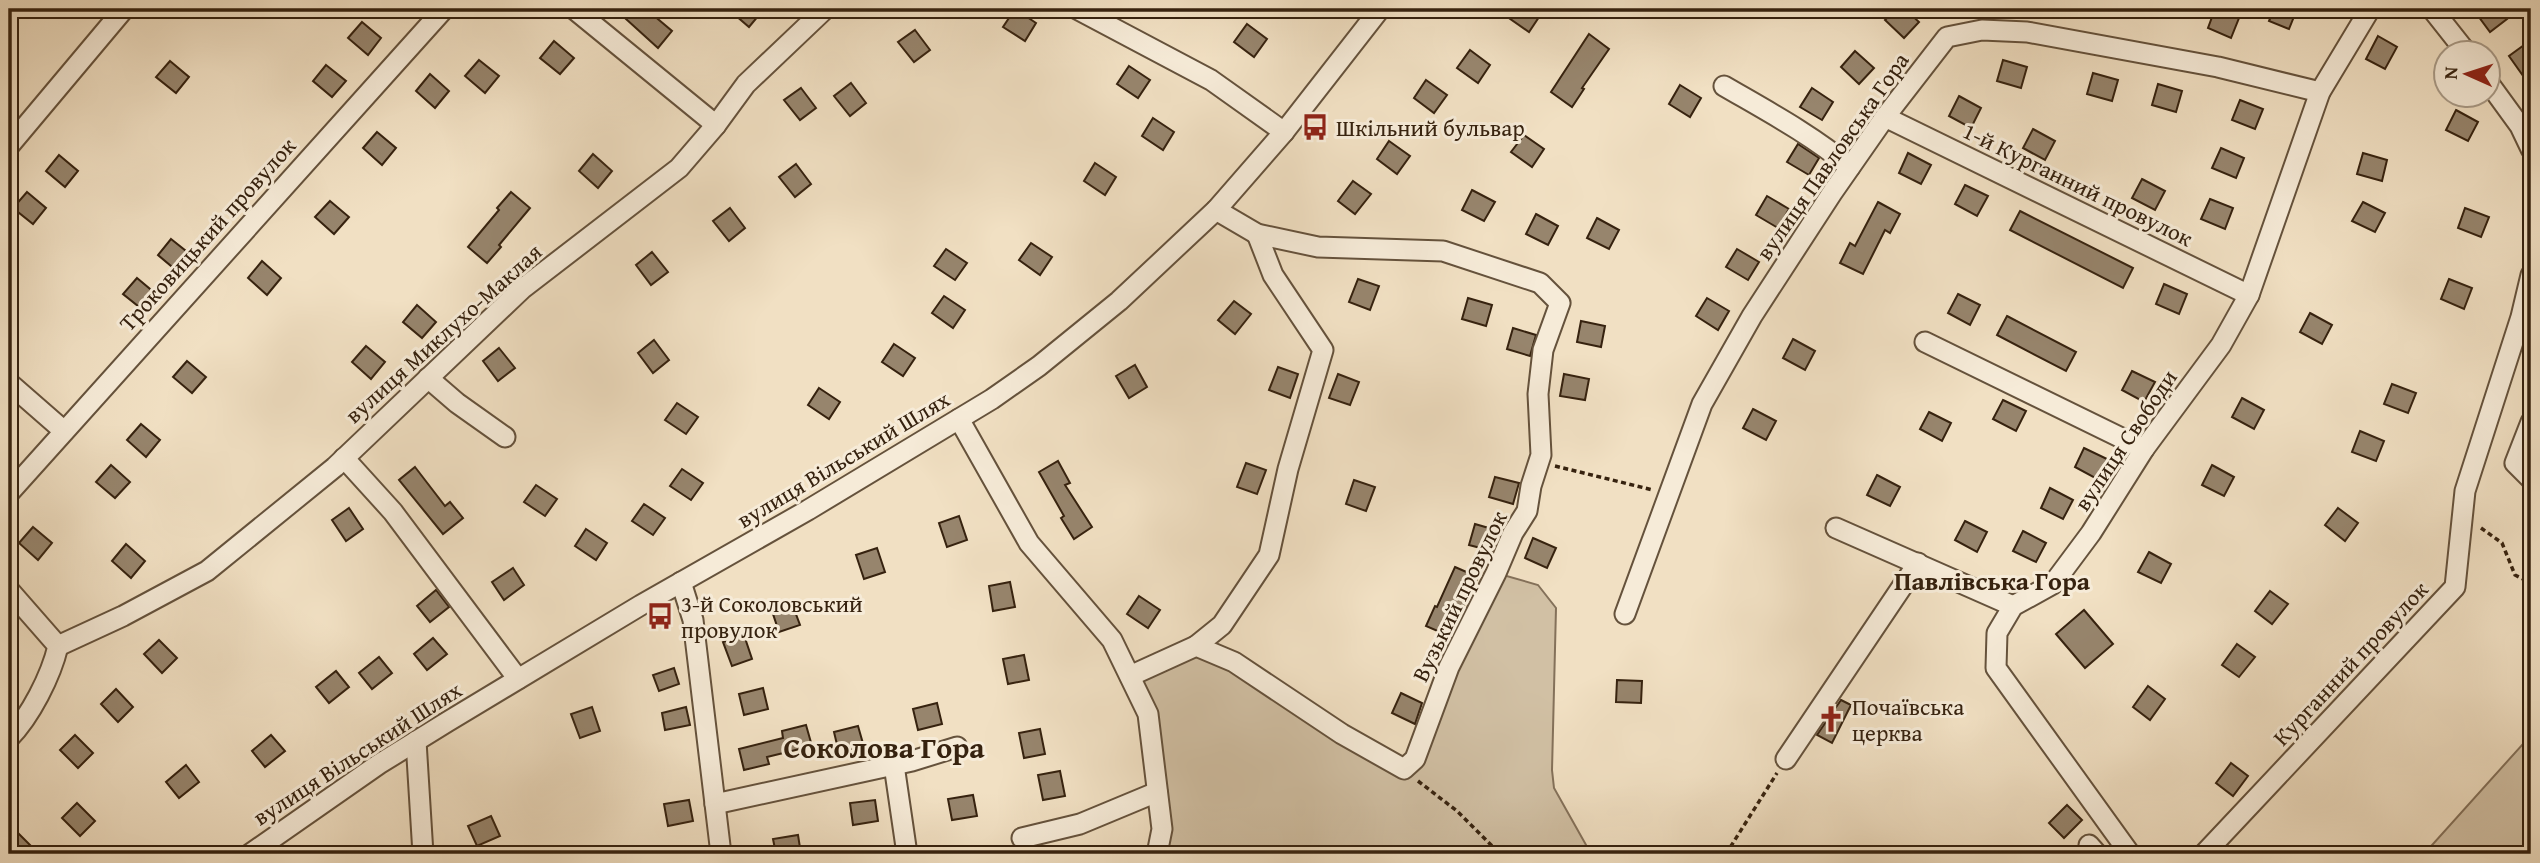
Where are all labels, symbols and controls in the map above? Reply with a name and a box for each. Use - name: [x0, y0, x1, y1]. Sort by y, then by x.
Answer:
- north arrow: [2432, 38, 2502, 108]
- street label: вулиця Павловська Гора: [1748, 45, 1916, 267]
- text: N: [2436, 66, 2464, 80]
- place label: Шкільний бульвар: [1336, 111, 1525, 144]
- bus stop icon: Шкільний бульвар: [1300, 112, 1330, 142]
- street label: 1-й Курганний провулок: [1957, 114, 2199, 254]
- street label: Троковицький провулок: [111, 130, 303, 338]
- street label: вулиця Миклухо-Маклая: [337, 235, 549, 431]
- street label: вулиця Свободи: [2065, 362, 2185, 517]
- street label: вулиця Вільський Шлях: [730, 382, 956, 536]
- street label: Вузький провулок: [1403, 505, 1515, 687]
- district label: Павлівська Гора: [1894, 561, 2091, 600]
- street label: Курганний провулок: [2265, 573, 2435, 753]
- place label: 3-й Соколовський провулок: [681, 587, 863, 646]
- bus stop icon: 3-й Соколовський провулок: [645, 601, 675, 631]
- street label: вулиця Вільський Шлях: [246, 673, 468, 833]
- place label: Почаївська церква: [1852, 690, 1964, 749]
- church icon: Почаївська церква: [1816, 704, 1846, 734]
- district label: Соколова Гора: [783, 725, 985, 769]

